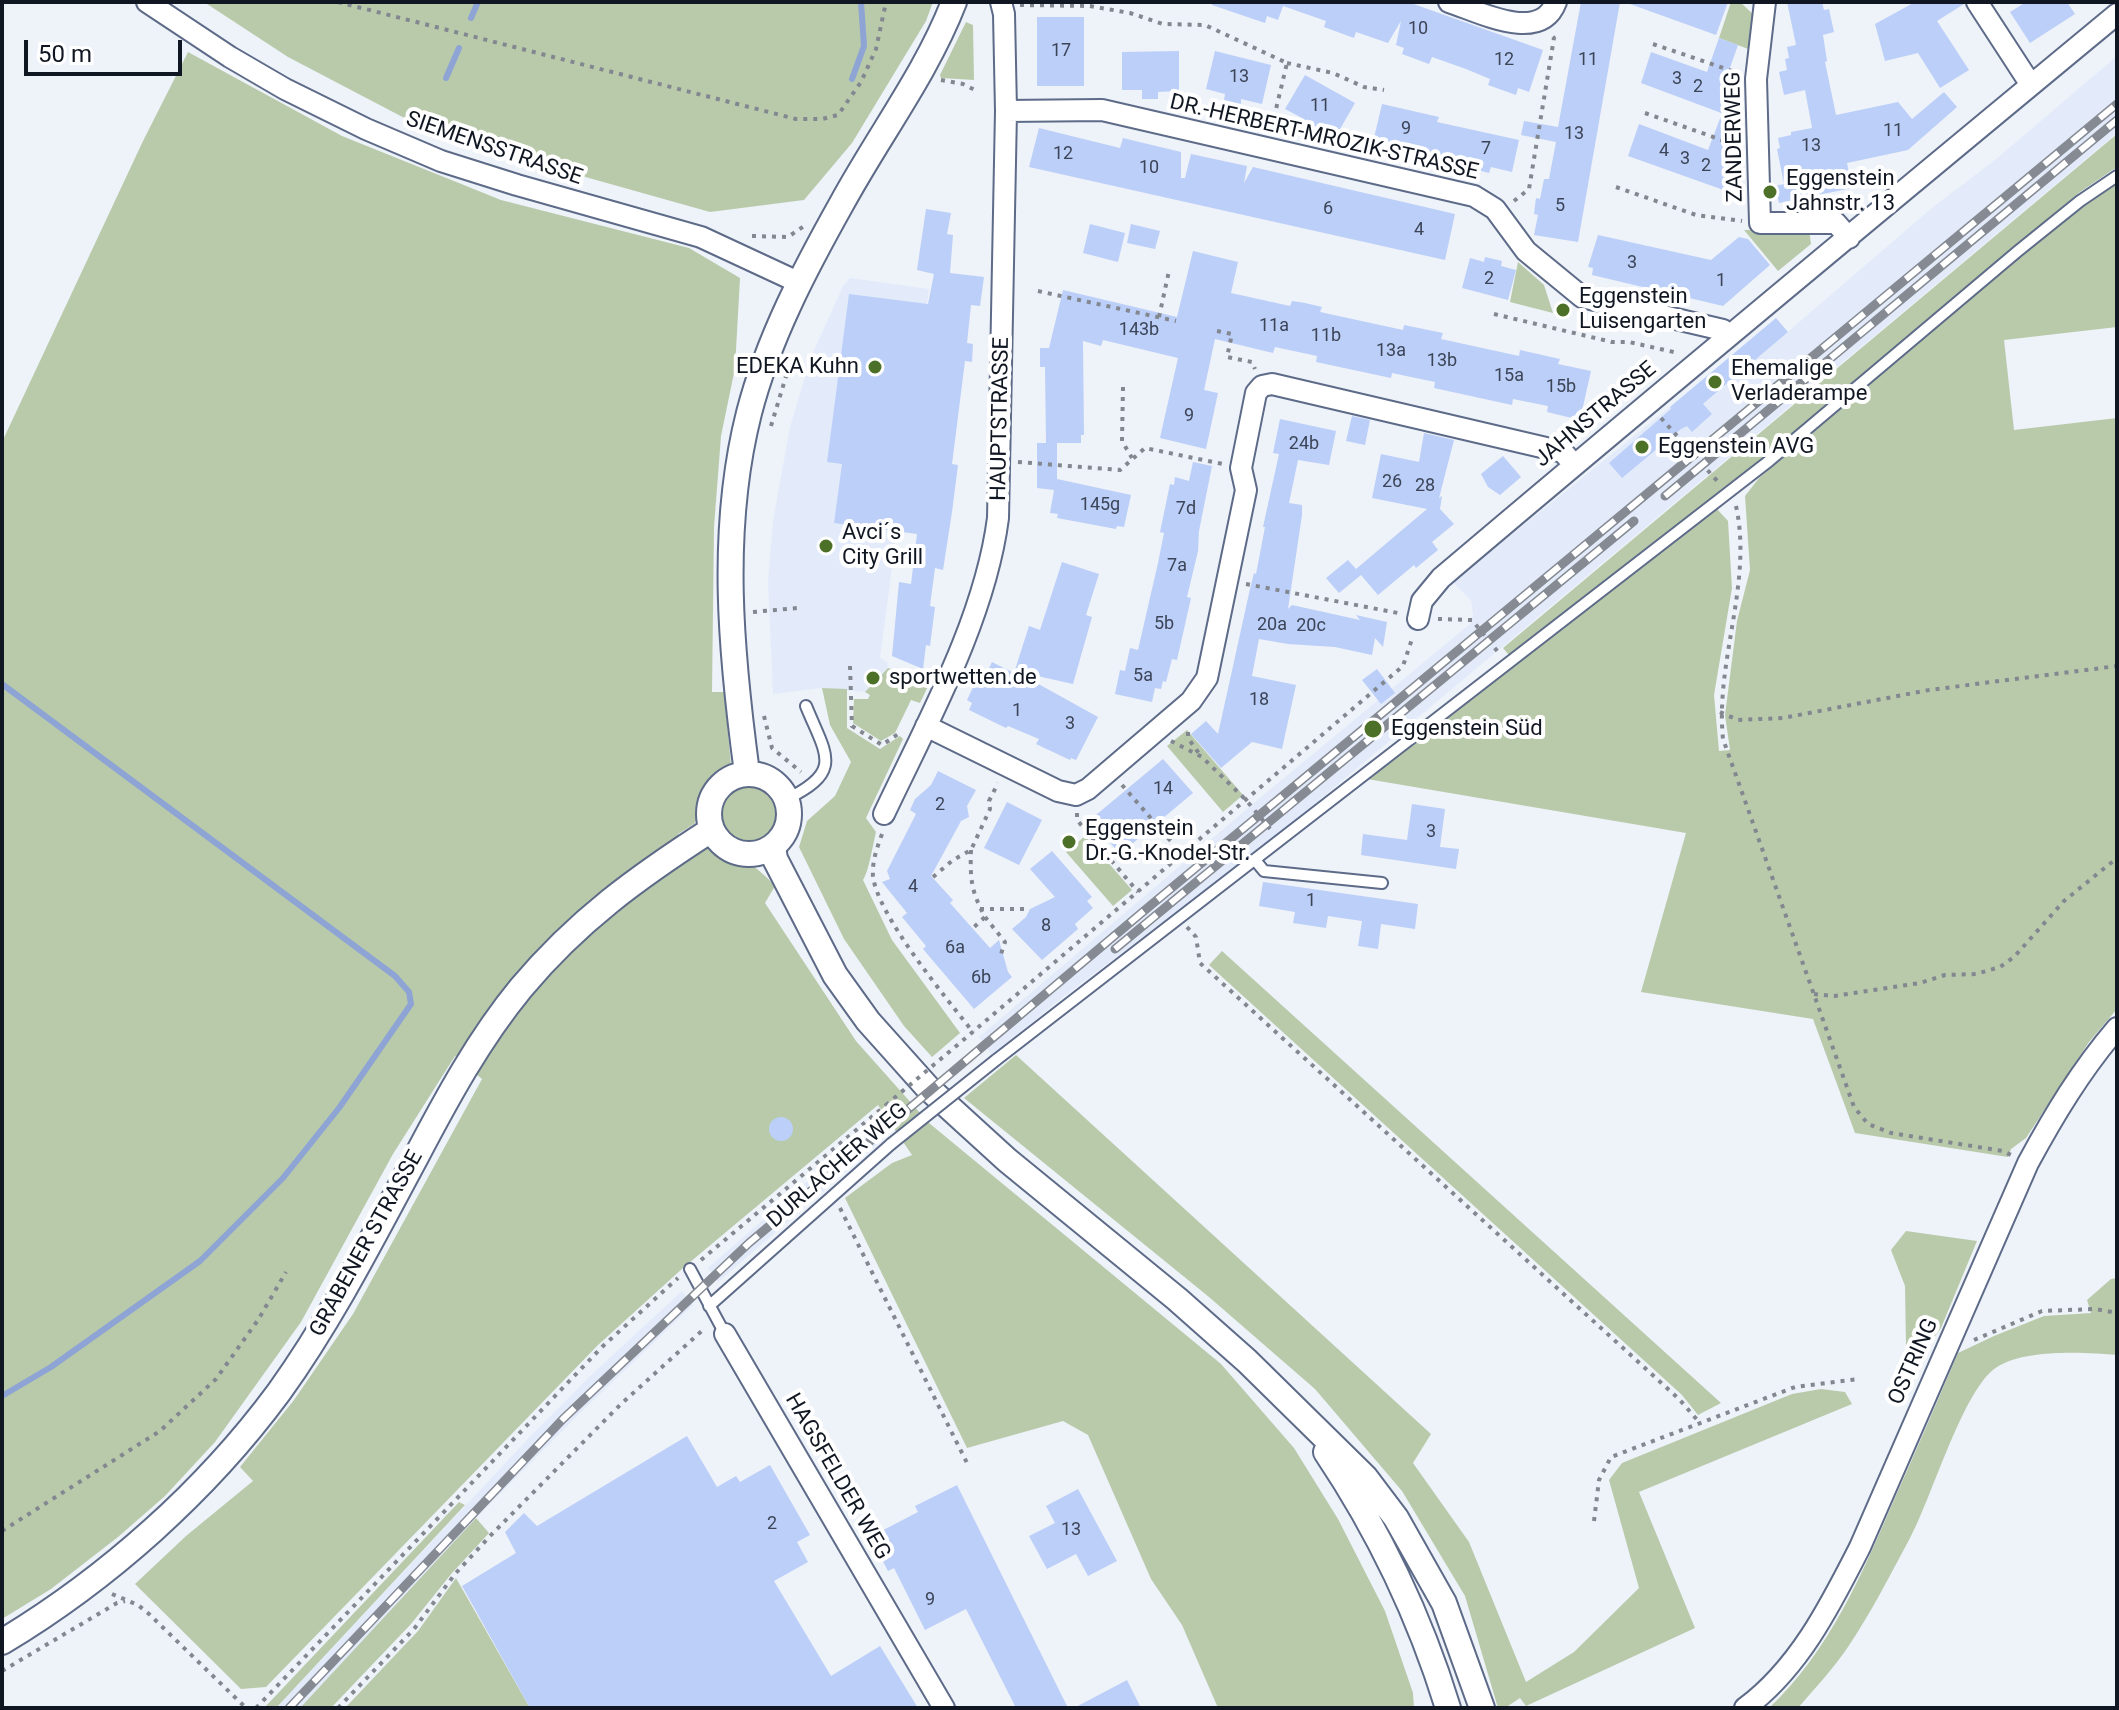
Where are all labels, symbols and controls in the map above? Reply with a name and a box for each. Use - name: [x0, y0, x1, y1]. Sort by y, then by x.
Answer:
- house number: 10: [1408, 18, 1428, 40]
- scale bar: [28, 24, 186, 74]
- text: 50 m: [38, 40, 92, 68]
- house number: 17: [1051, 40, 1071, 62]
- house number: 12: [1494, 49, 1514, 71]
- house number: 11: [1578, 49, 1598, 71]
- house number: 13: [1229, 66, 1249, 88]
- house number: 3: [1672, 68, 1682, 90]
- street label: ZANDERWEG: [1721, 71, 1749, 203]
- house number: 2: [1693, 76, 1703, 98]
- street label: DR.-HERBERT-MROZIK-STRASSE: [1167, 90, 1481, 186]
- house number: 11: [1310, 95, 1330, 117]
- street label: SIEMENSSTRASSE: [402, 106, 586, 192]
- house number: 9: [1401, 118, 1411, 140]
- house number: 11: [1883, 120, 1903, 142]
- house number: 13: [1564, 123, 1584, 145]
- house number: 13: [1801, 135, 1821, 157]
- house number: 7: [1481, 138, 1491, 160]
- house number: 4: [1659, 140, 1669, 162]
- house number: 12: [1053, 143, 1073, 165]
- house number: 3: [1680, 148, 1690, 170]
- house number: 2: [1701, 155, 1711, 177]
- house number: 10: [1139, 157, 1159, 179]
- place label: Eggenstein Jahnstr. 13: [1786, 166, 1895, 218]
- marker: Eggenstein Jahnstr. 13: [1761, 183, 1779, 201]
- house number: 5: [1555, 195, 1565, 217]
- house number: 6: [1323, 198, 1333, 220]
- house number: 4: [1414, 219, 1424, 241]
- house number: 3: [1627, 252, 1637, 274]
- house number: 2: [1484, 268, 1494, 290]
- house number: 1: [1716, 270, 1726, 292]
- place label: Eggenstein Luisengarten: [1579, 284, 1706, 336]
- marker: Eggenstein Luisengarten: [1554, 301, 1572, 319]
- house number: 11a: [1259, 315, 1289, 337]
- house number: 143b: [1119, 319, 1159, 341]
- house number: 11b: [1311, 325, 1341, 347]
- street label: HAUPTSTRASSE: [986, 337, 1016, 501]
- house number: 13a: [1376, 340, 1406, 362]
- house number: 13b: [1427, 350, 1457, 372]
- place label: EDEKA Kuhn: [736, 354, 859, 380]
- place label: Ehemalige Verladerampe: [1731, 356, 1867, 408]
- street label: JAHNSTRASSE: [1530, 357, 1662, 473]
- marker: EDEKA Kuhn: [866, 358, 884, 376]
- house number: 15a: [1494, 365, 1524, 387]
- marker: Ehemalige Verladerampe: [1706, 373, 1724, 391]
- house number: 15b: [1546, 376, 1576, 398]
- house number: 9: [1184, 405, 1194, 427]
- house number: 24b: [1289, 433, 1319, 455]
- place label: Eggenstein AVG: [1658, 434, 1814, 460]
- marker: Eggenstein AVG: [1633, 438, 1651, 456]
- house number: 26: [1382, 471, 1402, 493]
- house number: 28: [1415, 475, 1435, 497]
- house number: 145g: [1080, 494, 1120, 516]
- house number: 7d: [1176, 498, 1196, 520]
- place label: Avci´s City Grill: [842, 520, 923, 572]
- marker: Avci´s City Grill: [817, 537, 835, 555]
- house number: 7a: [1167, 555, 1187, 577]
- house number: 5b: [1154, 613, 1174, 635]
- house number: 20a: [1257, 614, 1287, 636]
- house number: 20c: [1296, 615, 1326, 637]
- place label: sportwetten.de: [889, 665, 1037, 691]
- house number: 5a: [1133, 665, 1153, 687]
- marker: sportwetten.de: [864, 669, 882, 687]
- house number: 18: [1249, 689, 1269, 711]
- house number: 1: [1012, 700, 1022, 722]
- house number: 3: [1065, 713, 1075, 735]
- place label: Eggenstein Süd: [1391, 716, 1543, 742]
- marker: Eggenstein Süd: [1362, 718, 1384, 740]
- house number: 14: [1153, 778, 1173, 800]
- house number: 2: [935, 794, 945, 816]
- place label: Eggenstein Dr.-G.-Knodel-Str.: [1085, 816, 1250, 868]
- house number: 3: [1426, 821, 1436, 843]
- marker: Eggenstein Dr.-G.-Knodel-Str.: [1060, 833, 1078, 851]
- house number: 4: [908, 876, 918, 898]
- house number: 1: [1306, 890, 1316, 912]
- house number: 8: [1041, 915, 1051, 937]
- house number: 6a: [945, 937, 965, 959]
- house number: 6b: [971, 967, 991, 989]
- street label: DURLACHER WEG: [763, 1098, 913, 1234]
- street label: GRABENER STRASSE: [305, 1146, 429, 1342]
- street label: OSTRING: [1883, 1315, 1945, 1409]
- street label: HAGSFELDER WEG: [779, 1389, 895, 1565]
- house number: 2: [767, 1513, 777, 1535]
- house number: 13: [1061, 1519, 1081, 1541]
- house number: 9: [925, 1589, 935, 1611]

